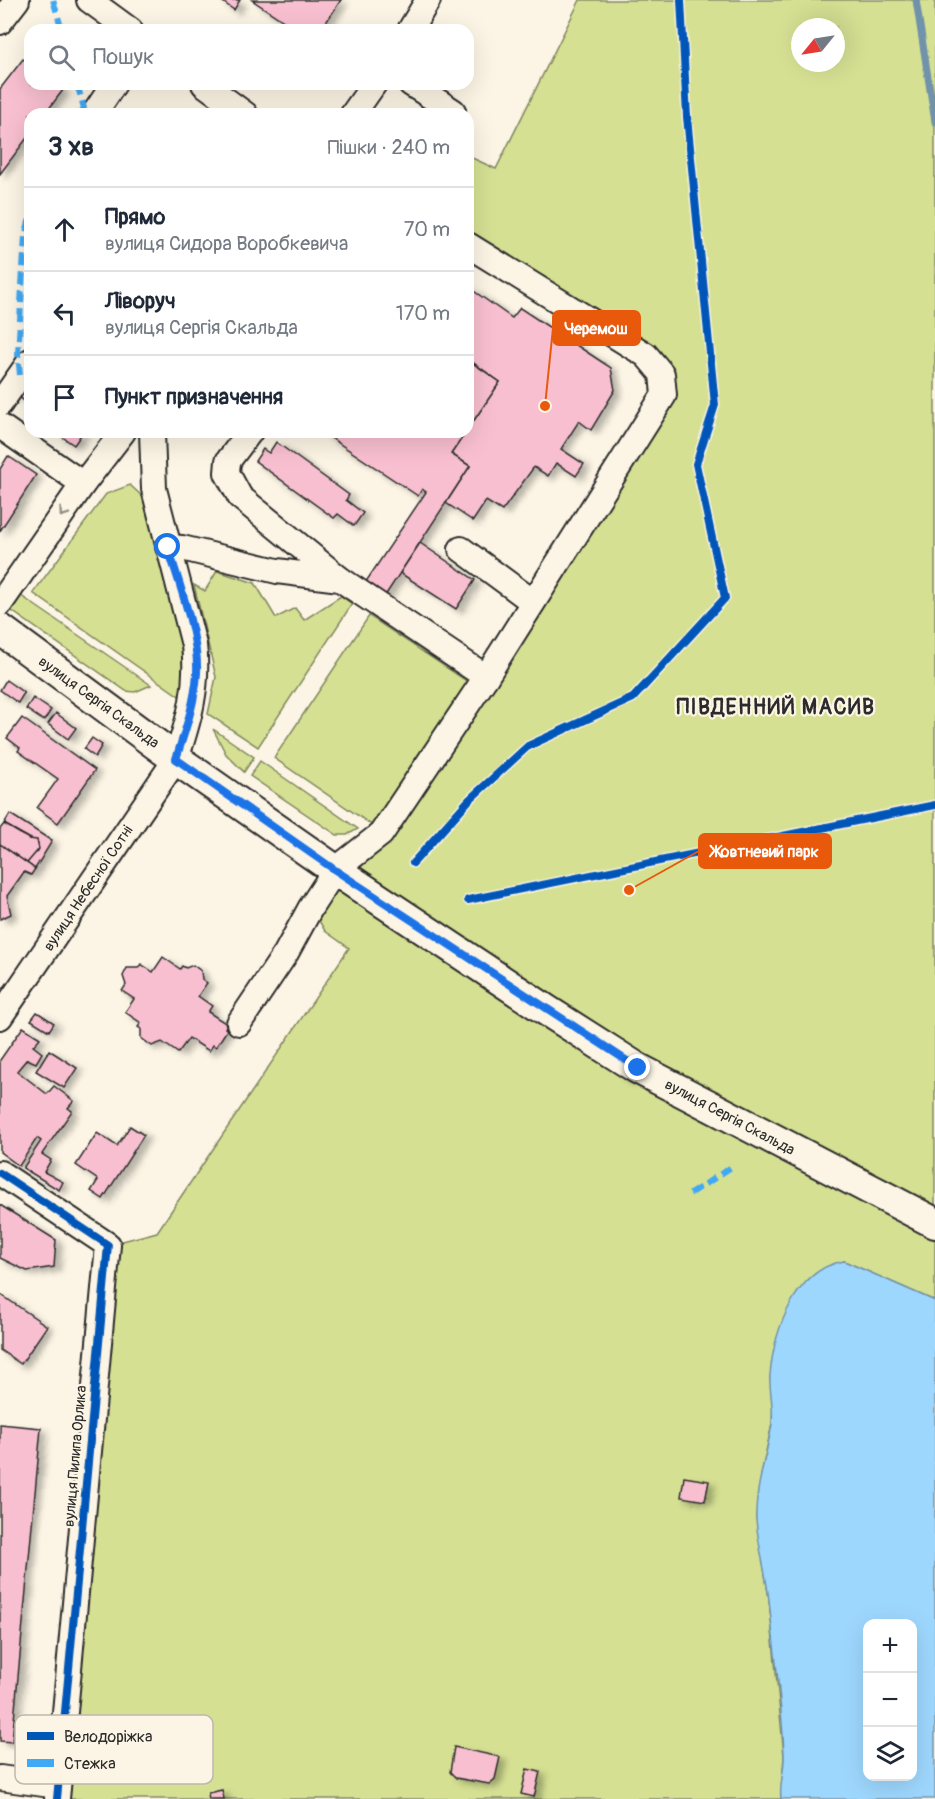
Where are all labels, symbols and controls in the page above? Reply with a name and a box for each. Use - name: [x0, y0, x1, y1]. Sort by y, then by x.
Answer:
- north arrow: [791, 18, 845, 72]
- search box: [24, 24, 474, 90]
- icon: search: [45, 41, 78, 74]
- text: Пошук: [93, 43, 154, 71]
- text: 3 хв: [48, 131, 94, 163]
- text: Пішки · 240 m: [327, 135, 450, 160]
- text: Прямо: [105, 203, 165, 231]
- icon: ahead: [48, 213, 81, 246]
- text: 70 m: [404, 217, 450, 242]
- text: вулиця Сидора Воробкевича: [105, 231, 348, 256]
- text: Ліворуч: [105, 287, 176, 315]
- icon: left: [48, 297, 81, 330]
- text: 170 m: [396, 301, 450, 326]
- callout: Черемош: [553, 311, 640, 345]
- text: вулиця Сергія Скальда: [105, 315, 298, 340]
- text: Черемош: [564, 319, 628, 339]
- icon: arrive: [48, 381, 81, 414]
- text: Пункт призначення: [105, 383, 283, 411]
- one-way arrow: [59, 506, 70, 517]
- route start: [154, 533, 180, 559]
- street label: вулиця Сергія Скальда: [35, 652, 163, 753]
- district label: ПІВДЕННИЙ МАСИВ: [677, 694, 875, 721]
- street label: вулиця Небесної Сотні: [39, 822, 138, 955]
- callout: Жовтневий парк: [699, 834, 831, 868]
- text: Жовтневий парк: [708, 842, 819, 862]
- route end: [624, 1054, 650, 1080]
- street label: вулиця Сергія Скальда: [661, 1075, 798, 1160]
- street label: вулиця Пилипа Орлика: [60, 1384, 91, 1528]
- map controls: [863, 1619, 917, 1781]
- button: +: [863, 1619, 917, 1673]
- button: −: [863, 1673, 917, 1727]
- legend: [15, 1715, 213, 1784]
- text: Велодоріжка: [64, 1727, 152, 1747]
- button: layers: [863, 1727, 917, 1781]
- text: Стежка: [64, 1754, 116, 1774]

